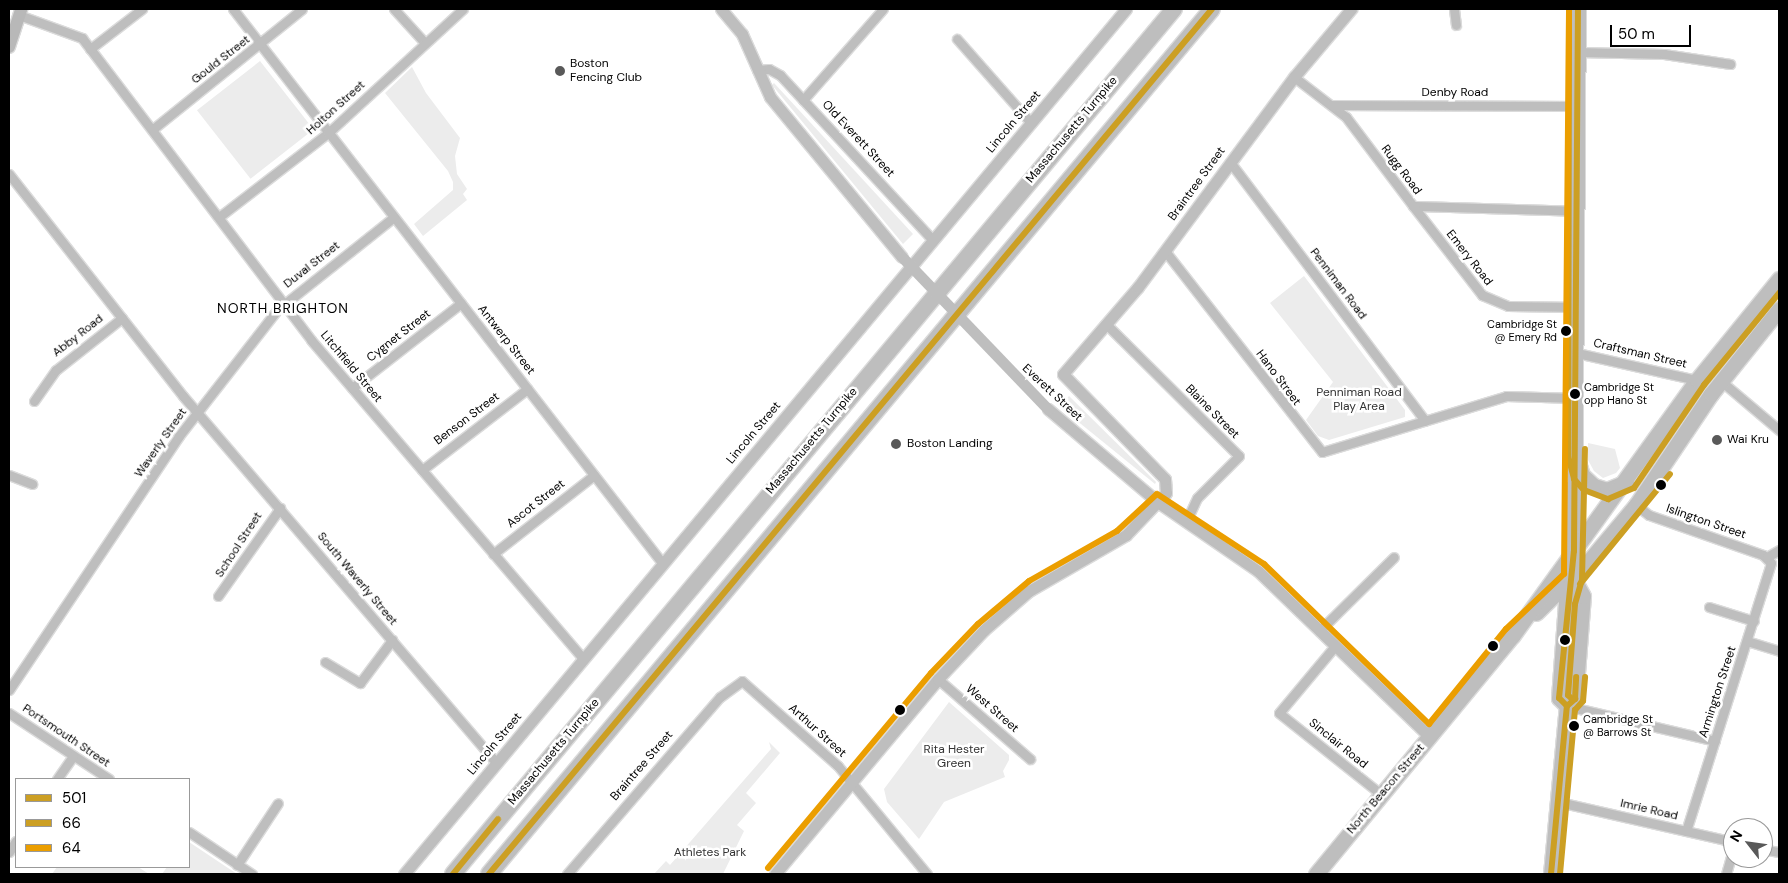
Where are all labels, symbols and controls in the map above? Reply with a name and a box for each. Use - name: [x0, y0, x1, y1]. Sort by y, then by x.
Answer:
- scale bar: [1613, 15, 1694, 47]
- text: 50 m: [1618, 24, 1655, 44]
- street label: Gould Street: [189, 33, 253, 87]
- place label: Boston Fencing Club: [570, 57, 642, 85]
- marker: Boston Fencing Club: [554, 65, 566, 77]
- street label: Massachusetts Turnpike: [1023, 74, 1121, 186]
- street label: Holton Street: [304, 78, 368, 138]
- street label: Denby Road: [1422, 86, 1488, 100]
- street label: Lincoln Street: [984, 88, 1044, 156]
- street label: Old Everett Street: [819, 98, 897, 180]
- street label: Rugg Road: [1378, 142, 1424, 198]
- street label: Braintree Street: [1165, 144, 1229, 224]
- street label: Emery Road: [1443, 227, 1495, 289]
- street label: Duval Street: [281, 239, 343, 291]
- street label: Penniman Road: [1307, 246, 1369, 322]
- district label: NORTH BRIGHTON: [215, 300, 351, 316]
- street label: Antwerp Street: [474, 302, 538, 378]
- street label: Cygnet Street: [364, 307, 434, 365]
- street label: Abby Road: [50, 312, 106, 360]
- place label: Cambridge St @ Emery Rd: [1487, 318, 1557, 344]
- marker: Cambridge St @ Emery Rd: [1561, 326, 1571, 336]
- street label: Litchfield Street: [317, 328, 385, 406]
- street label: Craftsman Street: [1592, 336, 1688, 372]
- street label: Hano Street: [1252, 347, 1304, 409]
- street label: Everett Street: [1019, 361, 1085, 425]
- place label: Cambridge St opp Hano St: [1584, 381, 1654, 407]
- street label: Blaine Street: [1182, 382, 1242, 442]
- street label: Massachusetts Turnpike: [763, 385, 861, 497]
- park label: Penniman Road Play Area: [1316, 386, 1402, 414]
- marker: Cambridge St opp Hano St: [1570, 389, 1580, 399]
- street label: Benson Street: [431, 390, 503, 448]
- street label: Lincoln Street: [724, 399, 784, 467]
- street label: Waverly Street: [132, 406, 190, 480]
- place label: Wai Kru: [1727, 433, 1769, 447]
- marker: Wai Kru: [1711, 434, 1723, 446]
- marker: Boston Landing: [889, 437, 903, 451]
- place label: Boston Landing: [907, 437, 993, 451]
- street label: Ascot Street: [504, 477, 568, 531]
- unlabelled marker: [1656, 480, 1666, 490]
- street label: Islington Street: [1664, 502, 1748, 542]
- street label: School Street: [213, 510, 265, 580]
- street label: South Waverly Street: [314, 530, 400, 628]
- unlabelled marker: [1560, 635, 1570, 645]
- unlabelled marker: [1488, 641, 1498, 651]
- street label: Armington Street: [1696, 644, 1740, 740]
- street label: West Street: [963, 682, 1021, 736]
- street label: Massachusetts Turnpike: [505, 696, 603, 808]
- street label: Portsmouth Street: [20, 701, 112, 771]
- street label: Arthur Street: [785, 701, 849, 761]
- unlabelled marker: [895, 705, 905, 715]
- street label: Lincoln Street: [465, 710, 525, 778]
- place label: Cambridge St @ Barrows St: [1583, 713, 1653, 739]
- street label: Sinclair Road: [1306, 716, 1370, 772]
- marker: Cambridge St @ Barrows St: [1569, 721, 1579, 731]
- street label: Braintree Street: [608, 728, 676, 804]
- street label: North Beacon Street: [1344, 741, 1428, 837]
- park label: Rita Hester Green: [924, 743, 984, 771]
- legend: [15, 778, 190, 868]
- text: 501: [62, 788, 86, 808]
- street label: Imrie Road: [1619, 796, 1679, 824]
- text: 66: [62, 813, 81, 833]
- north arrow: [1723, 818, 1773, 868]
- text: N: [1726, 827, 1746, 845]
- text: 64: [62, 838, 81, 858]
- park label: Athletes Park: [674, 846, 746, 860]

